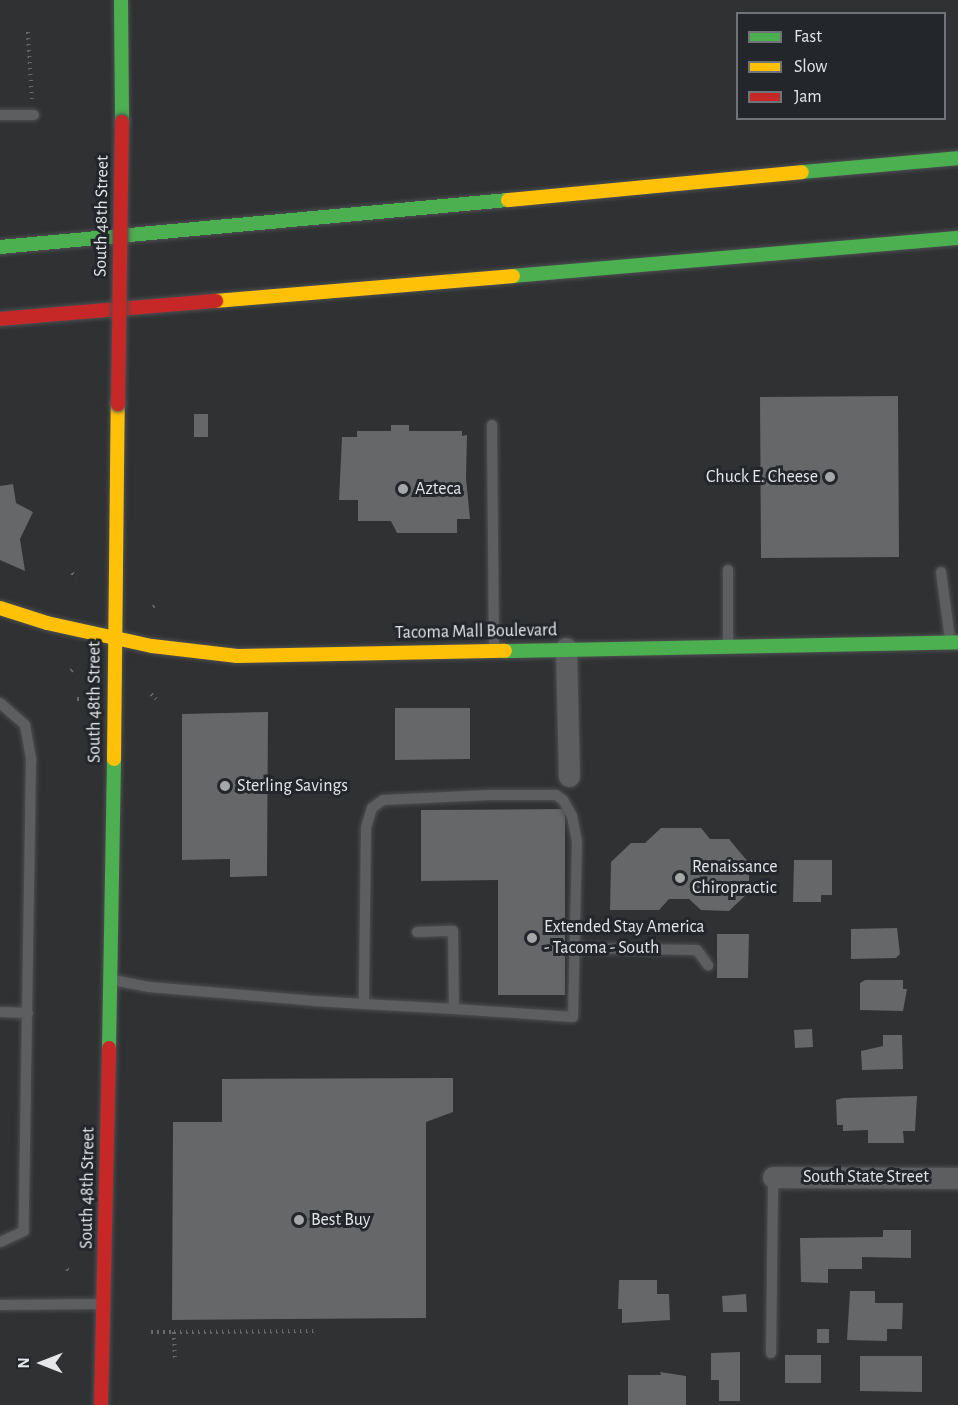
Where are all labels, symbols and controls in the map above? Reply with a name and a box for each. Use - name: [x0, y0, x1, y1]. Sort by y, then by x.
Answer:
- legend: [736, 12, 946, 120]
- text: Fast: [794, 28, 822, 46]
- text: Slow: [794, 58, 827, 76]
- text: Jam: [794, 88, 822, 106]
- street label: South 48th Street: [90, 155, 114, 277]
- place label: Chuck E. Cheese: [706, 466, 818, 488]
- marker: Chuck E. Cheese: [823, 470, 837, 484]
- place label: Azteca: [415, 478, 462, 500]
- marker: Azteca: [396, 482, 410, 496]
- street label: Tacoma Mall Boulevard: [395, 620, 557, 644]
- street label: South 48th Street: [84, 641, 106, 763]
- place label: Sterling Savings: [237, 775, 348, 797]
- marker: Sterling Savings: [218, 779, 232, 793]
- place label: Renaissance Chiropractic: [692, 857, 778, 900]
- marker: Renaissance Chiropractic: [673, 871, 687, 885]
- place label: Extended Stay America - Tacoma - South: [544, 917, 705, 960]
- marker: Extended Stay America - Tacoma - South: [525, 931, 539, 945]
- street label: South 48th Street: [76, 1127, 100, 1249]
- street label: South State Street: [803, 1166, 929, 1188]
- place label: Best Buy: [311, 1209, 370, 1231]
- marker: Best Buy: [292, 1213, 306, 1227]
- north arrow: [12, 1333, 72, 1393]
- text: N: [16, 1357, 32, 1369]

